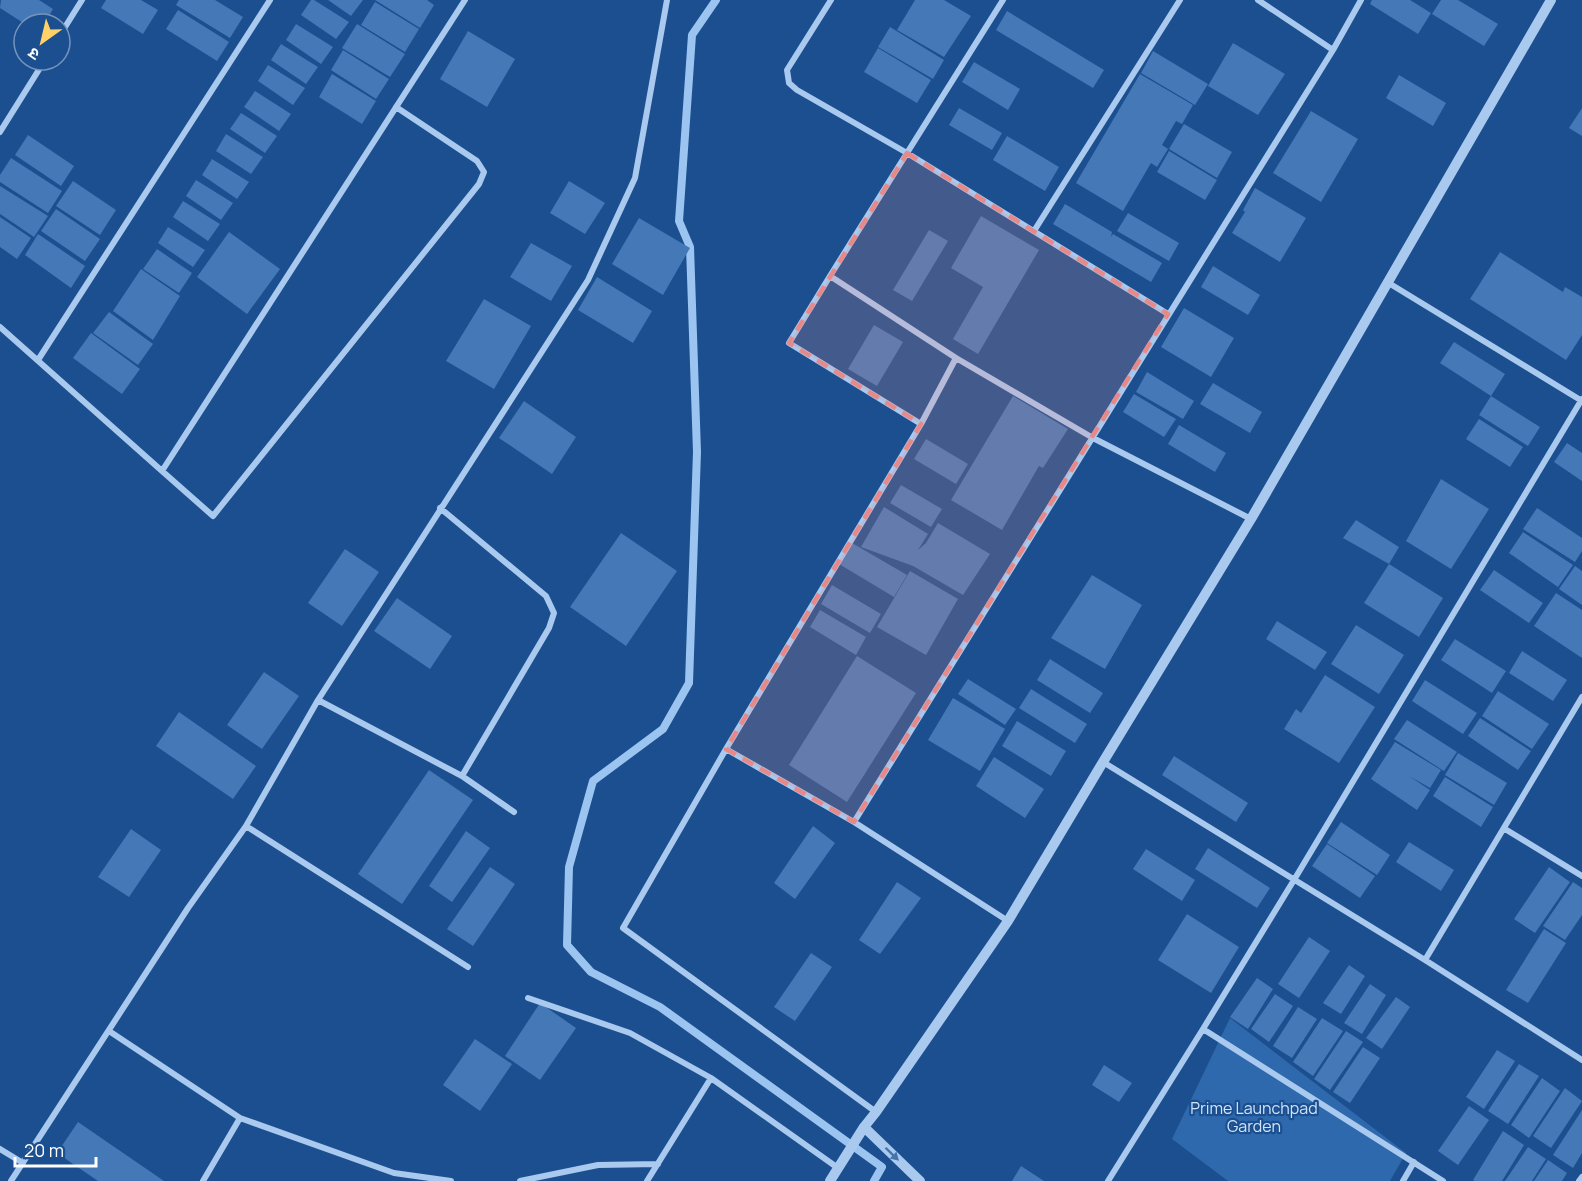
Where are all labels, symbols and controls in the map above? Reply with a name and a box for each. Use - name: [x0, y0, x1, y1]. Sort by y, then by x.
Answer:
- north arrow: [12, 12, 72, 72]
- text: उ: [23, 42, 44, 66]
- park label: Prime Launchpad Garden: [1190, 1097, 1318, 1137]
- scale bar: [15, 1130, 96, 1168]
- text: 20 m: [24, 1138, 64, 1162]
- one-way arrow: [885, 1147, 900, 1161]

